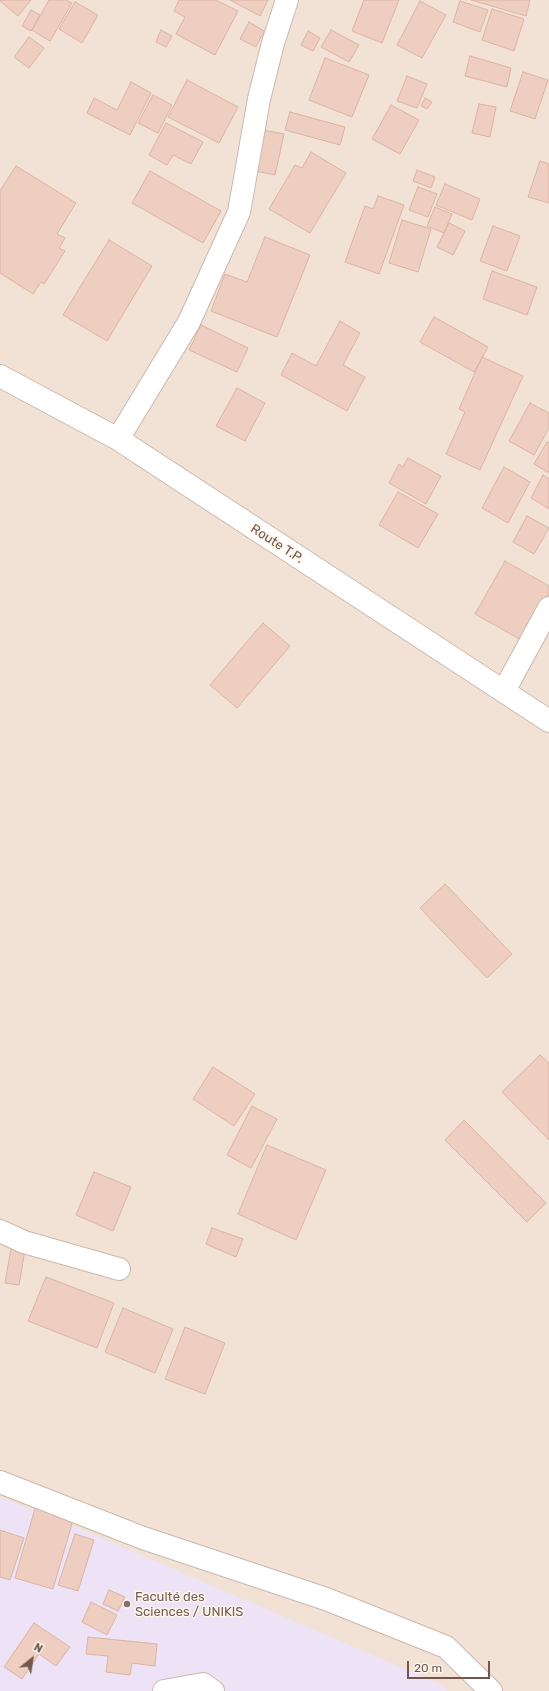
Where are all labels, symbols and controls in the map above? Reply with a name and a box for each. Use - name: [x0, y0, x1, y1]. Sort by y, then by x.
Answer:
- street label: Route T.P.: [248, 521, 306, 567]
- place label: Faculté des Sciences / UNIKIS: [135, 1589, 243, 1620]
- marker: Faculté des Sciences / UNIKIS: [122, 1599, 132, 1609]
- north arrow: [12, 1639, 52, 1679]
- text: N: [32, 1641, 45, 1656]
- scale bar: [409, 1653, 492, 1679]
- text: 20 m: [414, 1661, 442, 1675]

